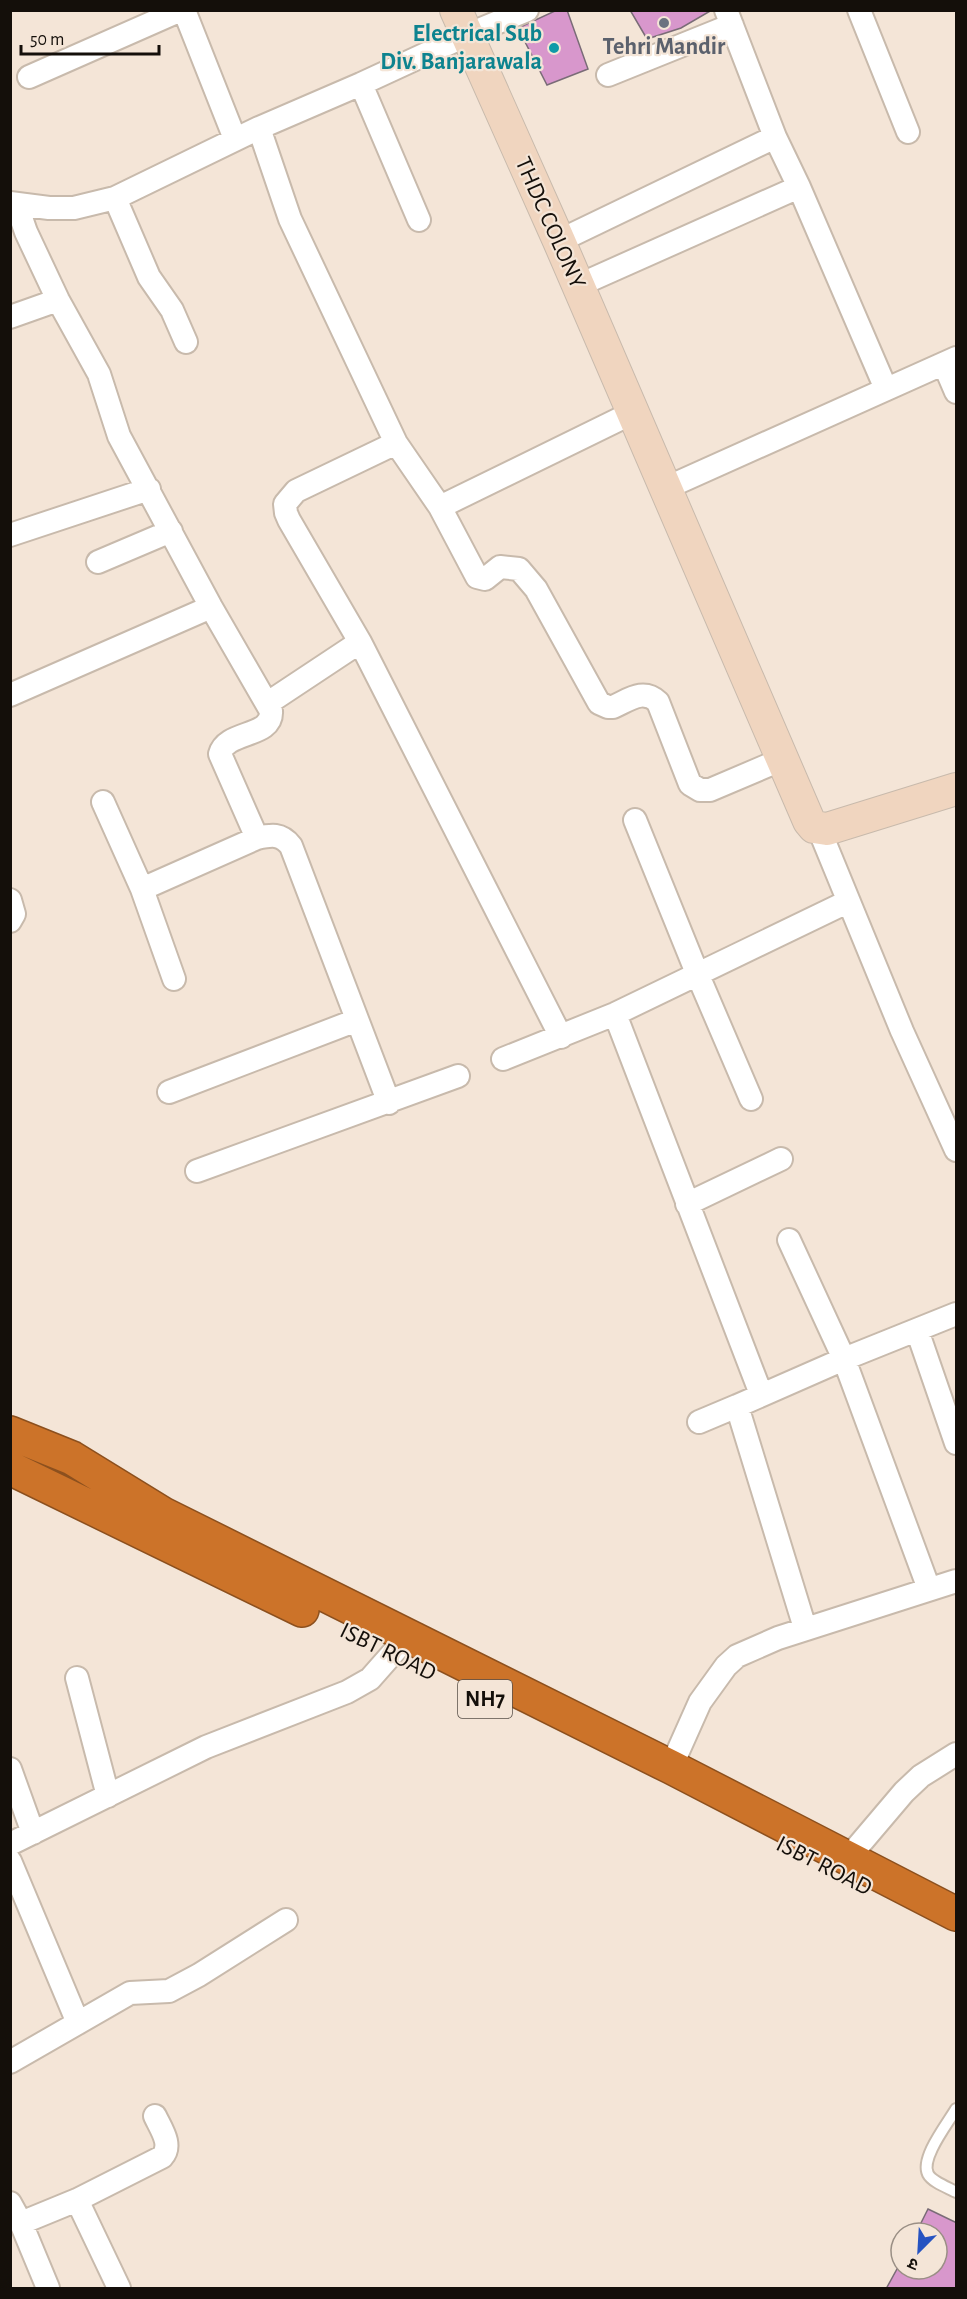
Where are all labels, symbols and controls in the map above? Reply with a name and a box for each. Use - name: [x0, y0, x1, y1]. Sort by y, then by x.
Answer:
- marker: Tehri Mandir: [657, 16, 671, 30]
- scale bar: [21, 18, 159, 56]
- place label: Electrical Sub Div. Banjarawala: [380, 22, 542, 74]
- text: 50 m: [30, 31, 64, 49]
- place label: Tehri Mandir: [603, 35, 726, 59]
- marker: Electrical Sub Div. Banjarawala: [547, 41, 561, 55]
- street label: THDC COLONY: [510, 154, 590, 293]
- street label: ISBT ROAD: [336, 1618, 440, 1686]
- road number: NH7: [458, 1680, 512, 1718]
- street label: ISBT ROAD: [772, 1832, 876, 1900]
- north arrow: [889, 2221, 949, 2281]
- text: उ: [905, 2254, 921, 2273]

